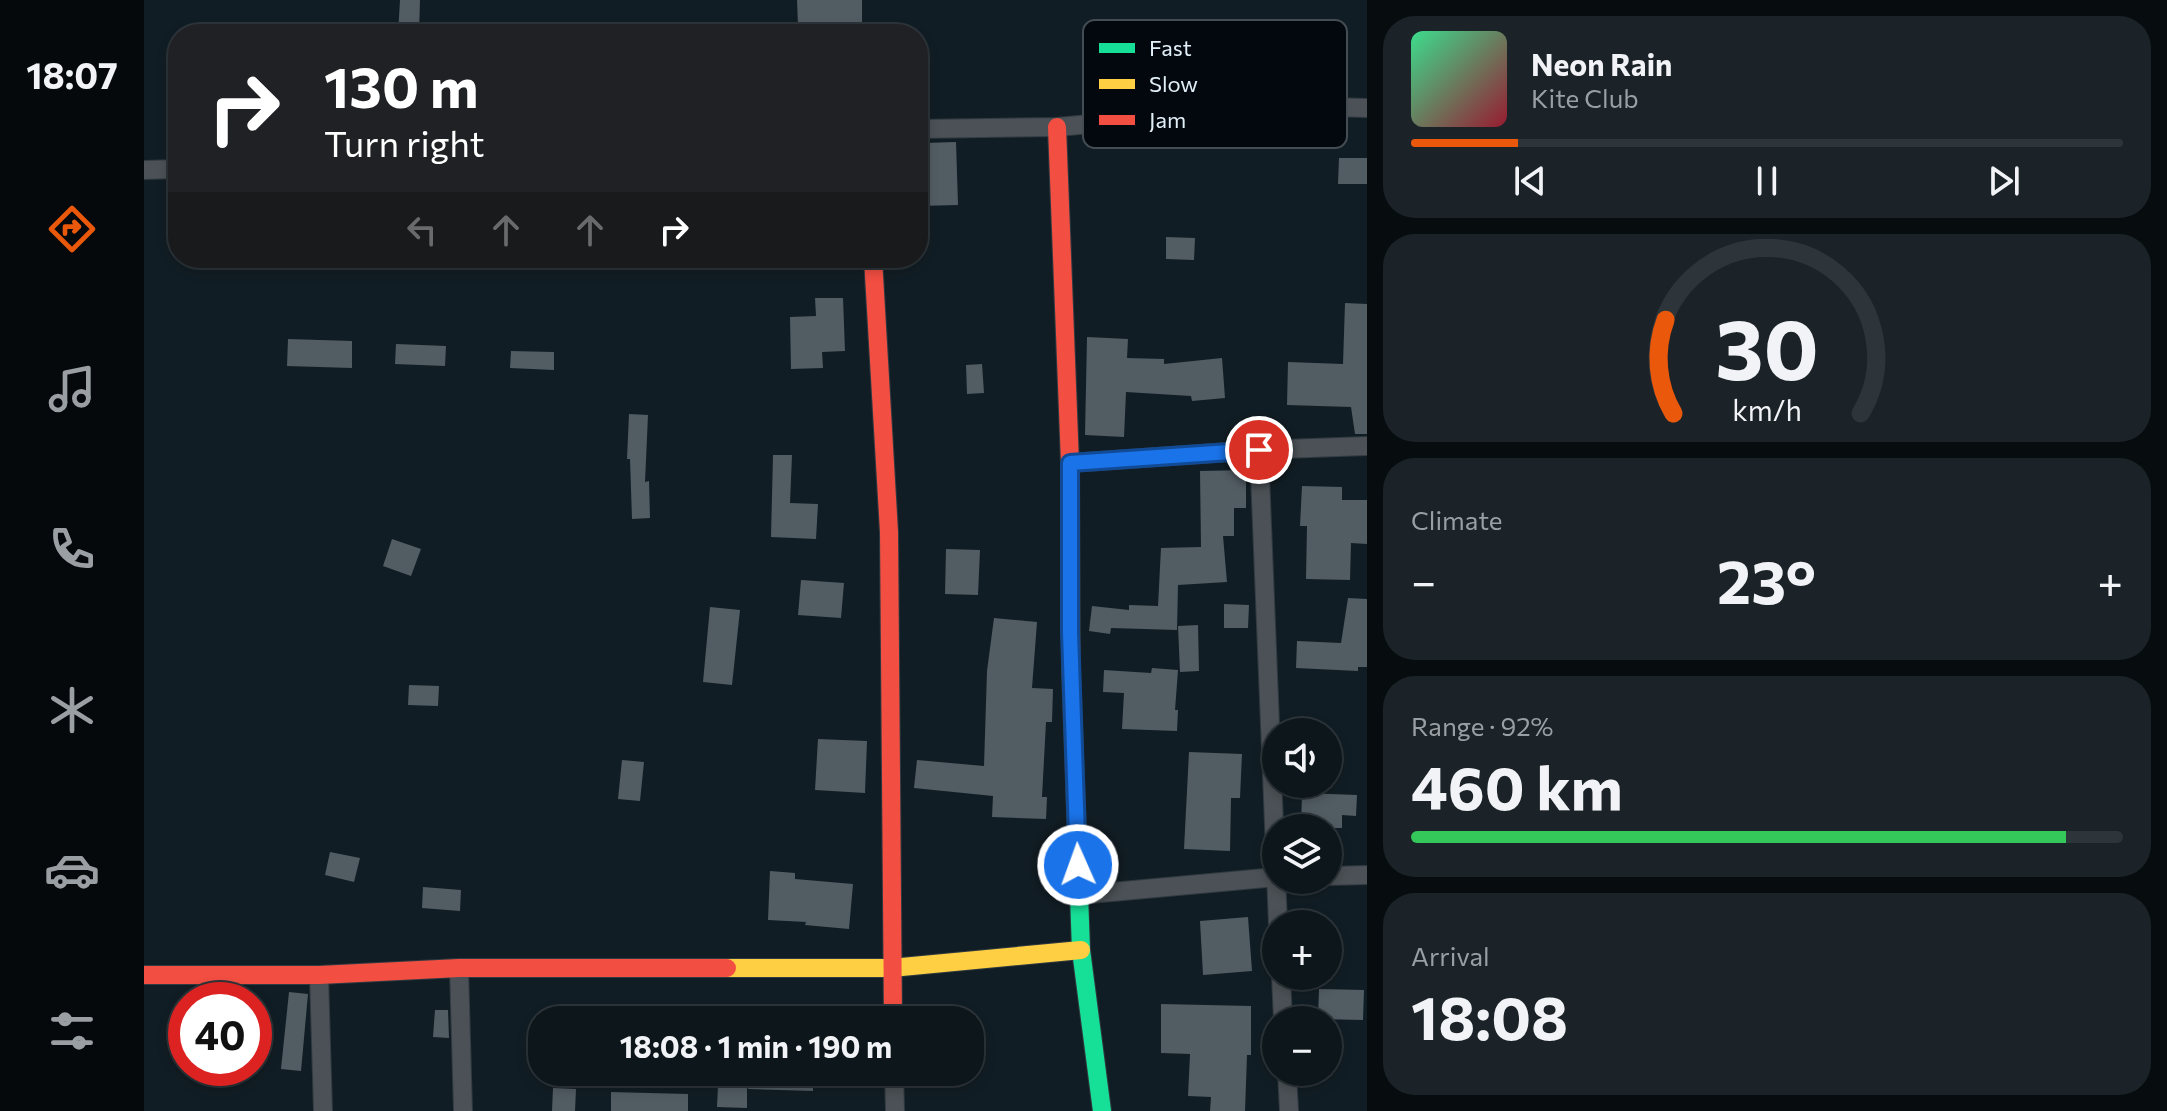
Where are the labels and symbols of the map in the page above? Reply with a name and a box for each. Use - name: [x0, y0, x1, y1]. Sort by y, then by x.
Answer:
- legend: [1083, 20, 1347, 148]
- text: Fast: [1149, 34, 1192, 61]
- text: Slow: [1149, 70, 1198, 97]
- text: Jam: [1149, 106, 1186, 133]
- pin: [1225, 416, 1293, 484]
- position arrow: [1036, 823, 1120, 907]
- speed limit sign: 40: [168, 982, 272, 1086]

